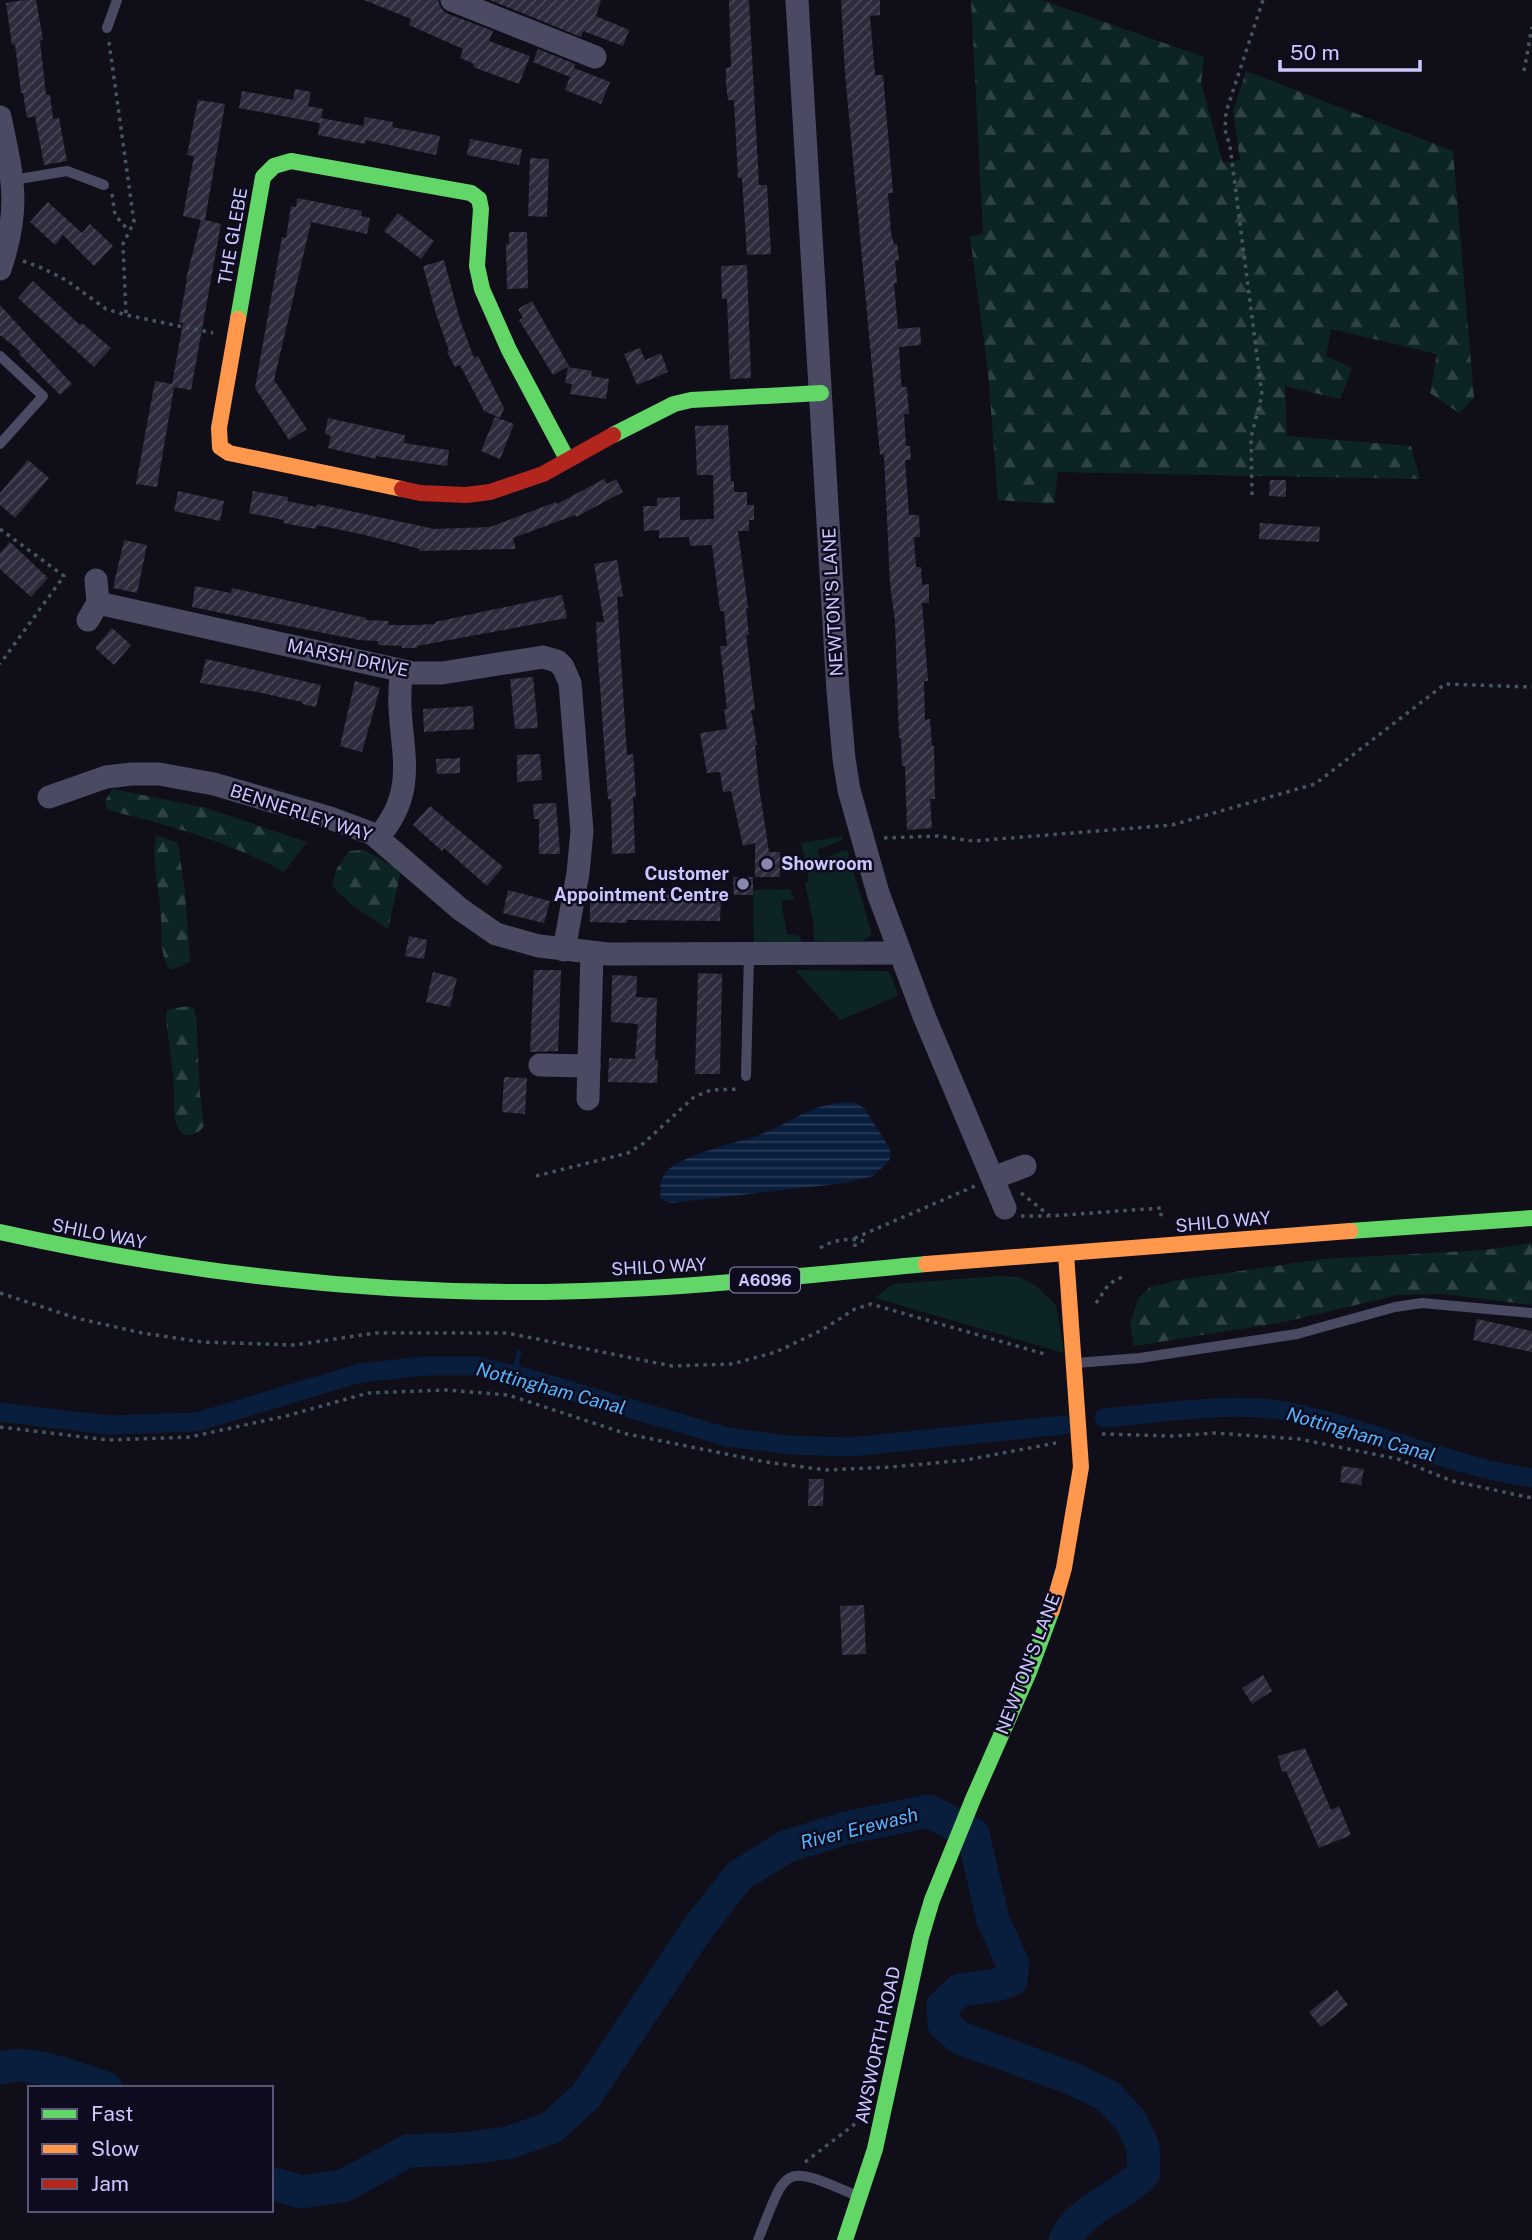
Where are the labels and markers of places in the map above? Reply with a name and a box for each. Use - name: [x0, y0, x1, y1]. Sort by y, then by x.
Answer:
- place label: Showroom: [781, 853, 873, 874]
- marker: Showroom: [759, 856, 775, 872]
- place label: Customer Appointment Centre: [554, 863, 730, 905]
- marker: Customer Appointment Centre: [735, 876, 751, 892]

